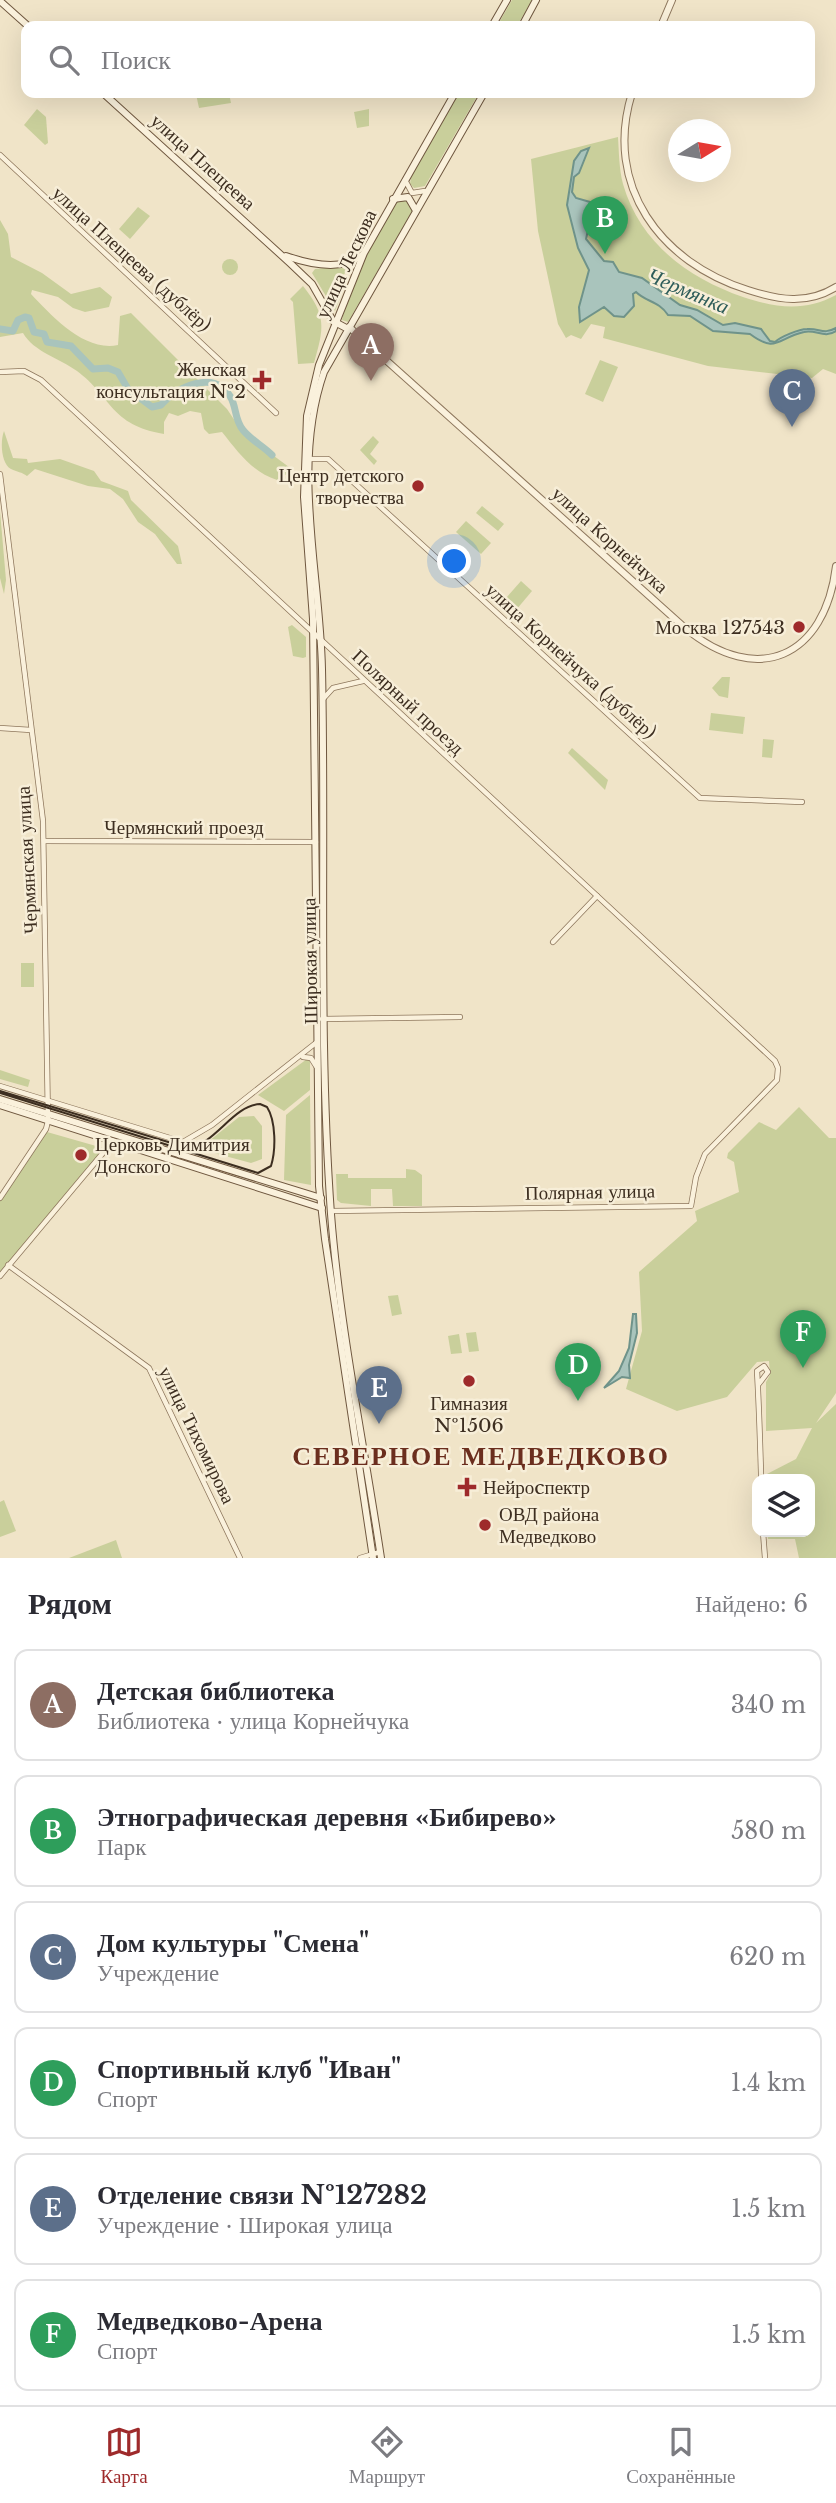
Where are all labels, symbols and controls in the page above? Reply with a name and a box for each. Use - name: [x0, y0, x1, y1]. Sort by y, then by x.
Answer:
- search box: [21, 21, 815, 98]
- icon: search: [45, 41, 83, 79]
- text: Поиск: [101, 44, 171, 76]
- street label: улица Плещеева: [146, 109, 260, 215]
- north arrow: [668, 119, 731, 182]
- street label: улица Плещеева (дублёр): [48, 181, 216, 337]
- pin: B: [582, 196, 628, 254]
- street label: улица Лескова: [311, 205, 381, 322]
- water label: Чермянка: [643, 262, 733, 320]
- pin: A: [348, 323, 394, 381]
- place label: Женская консультация №2: [96, 358, 246, 403]
- pin: C: [769, 369, 815, 427]
- marker: Женская консультация №2: [252, 370, 272, 390]
- place label: Центр детского творчества: [279, 464, 405, 509]
- marker: Центр детского творчества: [410, 478, 426, 494]
- street label: улица Корнейчука: [547, 482, 673, 599]
- your location: [437, 544, 471, 578]
- street label: улица Корнейчука (дублёр): [481, 578, 661, 744]
- place label: Москва 127543: [655, 616, 785, 639]
- marker: Москва 127543: [791, 619, 807, 635]
- street label: Полярный проезд: [347, 644, 469, 760]
- street label: Чермянская улица: [12, 785, 42, 934]
- street label: Чермянский проезд: [104, 816, 264, 839]
- street label: Широкая улица: [297, 897, 323, 1025]
- place label: Церковь Димитрия Донского: [95, 1133, 250, 1178]
- marker: Церковь Димитрия Донского: [73, 1147, 89, 1163]
- street label: Полярная улица: [525, 1179, 656, 1205]
- pin: F: [780, 1310, 826, 1368]
- pin: D: [555, 1343, 601, 1401]
- street label: улица Тихомирова: [154, 1363, 240, 1508]
- pin: E: [356, 1366, 402, 1424]
- marker: Гимназия №1506: [461, 1373, 477, 1389]
- place label: Гимназия №1506: [430, 1392, 508, 1437]
- district label: СЕВЕРНОЕ МЕДВЕДКОВО: [292, 1440, 670, 1472]
- map controls: [752, 1474, 815, 1537]
- button: layers: [752, 1474, 815, 1537]
- place label: Нейроcпектр: [483, 1476, 590, 1499]
- marker: Нейроcпектр: [457, 1477, 477, 1497]
- place label: ОВД района Медведково: [499, 1503, 600, 1548]
- marker: ОВД района Медведково: [477, 1517, 493, 1533]
- text: Рядом: [28, 1585, 112, 1622]
- text: Найдено: 6: [695, 1590, 808, 1618]
- text: Детская библиотека: [97, 1675, 334, 1707]
- text: A: [44, 1691, 62, 1719]
- text: 340 m: [731, 1691, 806, 1719]
- text: Библиотека · улица Корнейчука: [97, 1707, 409, 1735]
- text: Этнографическая деревня «Бибирево»: [97, 1801, 557, 1833]
- text: B: [44, 1817, 62, 1845]
- text: 580 m: [731, 1817, 806, 1845]
- text: Парк: [97, 1833, 147, 1861]
- text: Дом культуры "Смена": [97, 1927, 369, 1959]
- text: C: [44, 1943, 62, 1971]
- text: 620 m: [729, 1943, 806, 1971]
- text: Учреждение: [97, 1959, 219, 1987]
- text: Спортивный клуб "Иван": [97, 2053, 401, 2085]
- text: D: [42, 2069, 64, 2097]
- text: 1.4 km: [731, 2069, 806, 2097]
- text: Спорт: [97, 2085, 157, 2113]
- text: Отделение связи №127282: [97, 2179, 427, 2211]
- text: E: [44, 2195, 62, 2223]
- text: 1.5 km: [731, 2195, 806, 2223]
- text: Учреждение · Широкая улица: [97, 2211, 392, 2239]
- text: Медведково-Арена: [97, 2305, 322, 2337]
- text: F: [45, 2321, 61, 2349]
- text: 1.5 km: [731, 2321, 806, 2349]
- text: Спорт: [97, 2337, 157, 2365]
- tab: Карта: [101, 2423, 148, 2488]
- tab: Маршрут: [349, 2423, 425, 2488]
- tab: Сохранённые: [626, 2423, 735, 2488]

